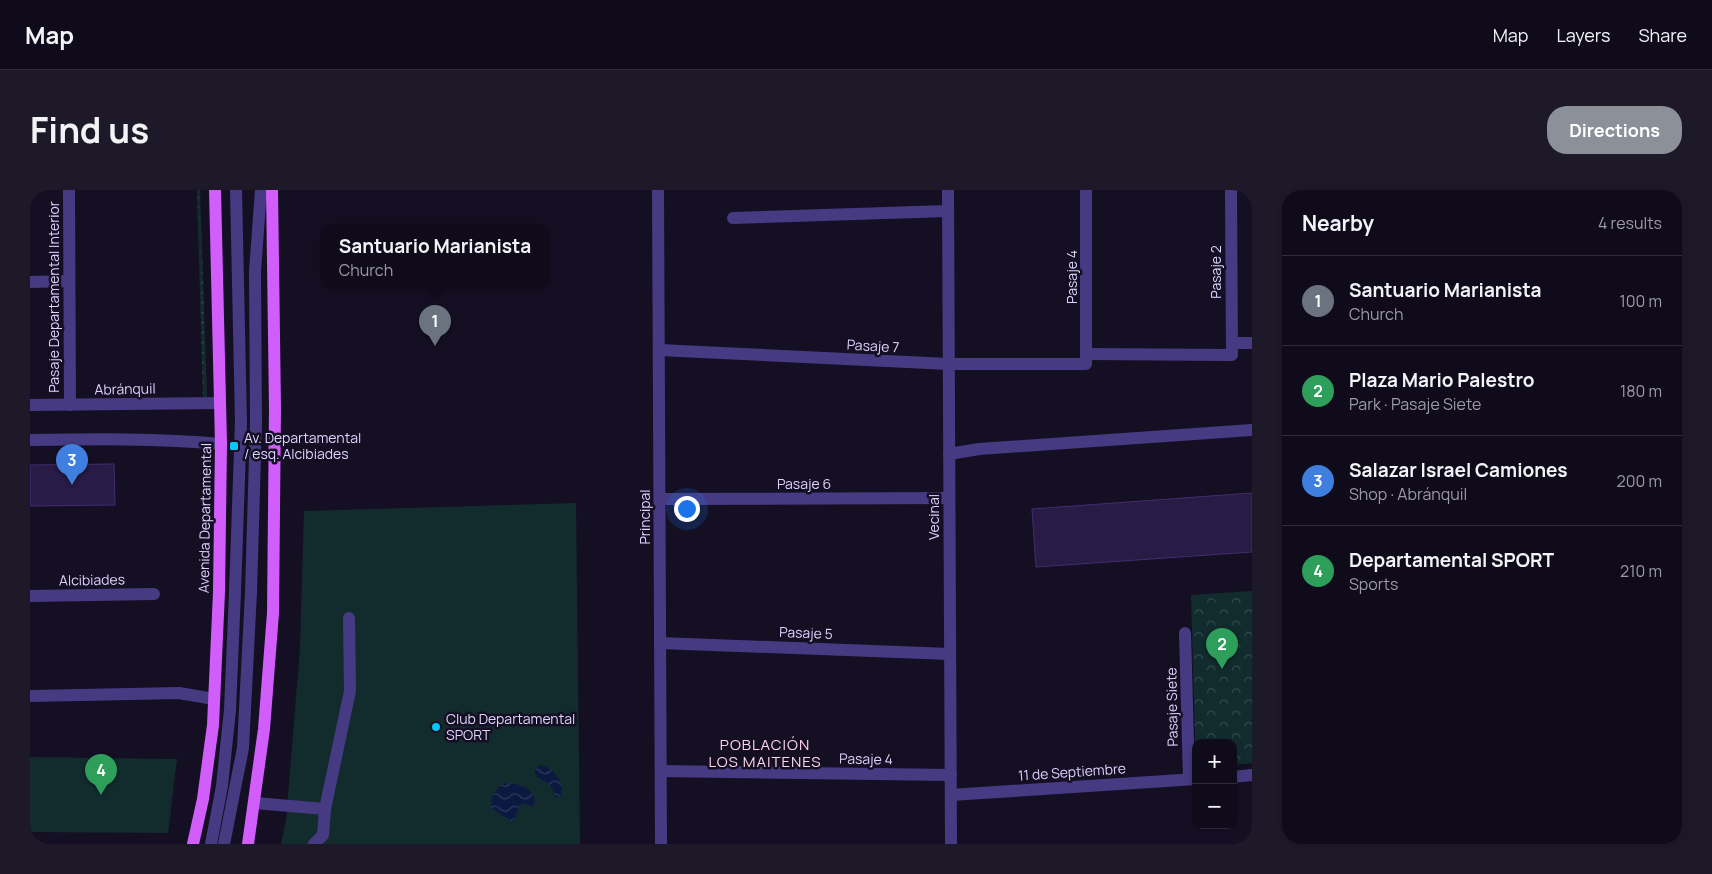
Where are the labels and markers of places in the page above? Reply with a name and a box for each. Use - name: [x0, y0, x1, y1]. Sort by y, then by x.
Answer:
- pin: 1: [419, 305, 451, 346]
- place label: Av. Departamental / esq. Alcibiades: [244, 428, 361, 463]
- marker: Av. Departamental / esq. Alcibiades: [228, 440, 240, 452]
- pin: 3: [56, 444, 88, 485]
- pin: 2: [1206, 628, 1238, 669]
- place label: Club Departamental SPORT: [446, 709, 575, 744]
- marker: Club Departamental SPORT: [430, 721, 442, 733]
- pin: 4: [85, 754, 117, 795]

